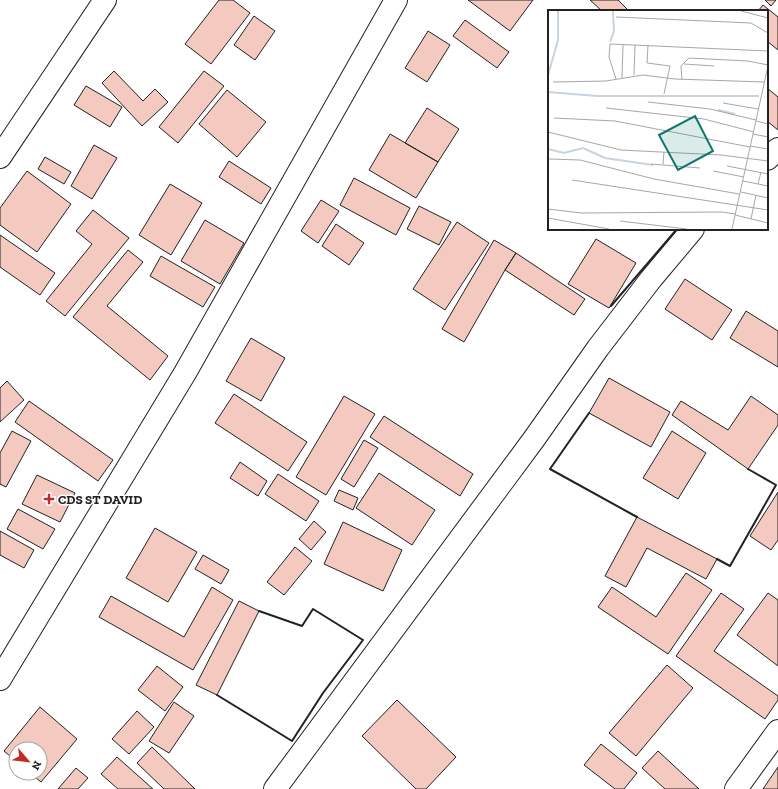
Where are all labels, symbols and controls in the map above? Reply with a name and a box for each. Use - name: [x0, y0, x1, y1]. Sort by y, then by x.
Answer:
- inset map: [548, 10, 768, 230]
- place label: CDS ST DAVID: [58, 492, 142, 507]
- marker: CDS ST DAVID: [43, 493, 55, 505]
- north arrow: [8, 741, 48, 781]
- text: N: [28, 759, 44, 773]

